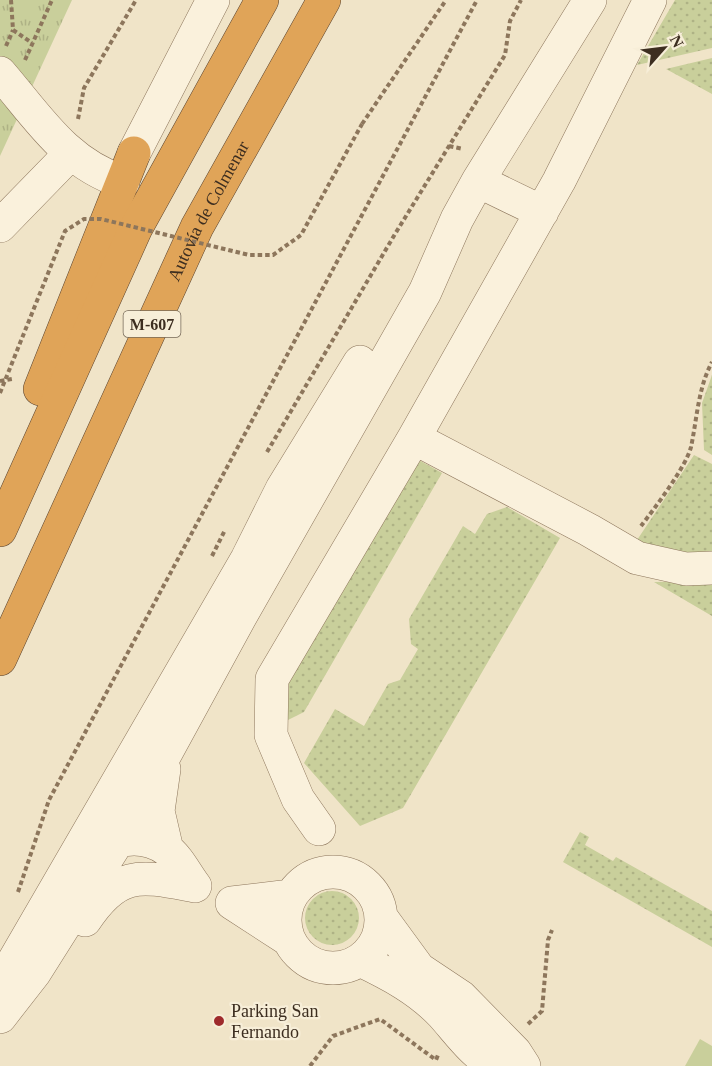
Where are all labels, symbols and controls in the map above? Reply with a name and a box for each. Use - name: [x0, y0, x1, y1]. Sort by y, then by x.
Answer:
- north arrow: [634, 18, 694, 78]
- text: N: [667, 32, 687, 51]
- street label: Autovía de Colmenar: [164, 138, 253, 284]
- road number: M-607: [124, 311, 180, 337]
- place label: Parking San Fernando: [231, 1001, 319, 1042]
- marker: Parking San Fernando: [212, 1014, 226, 1028]

